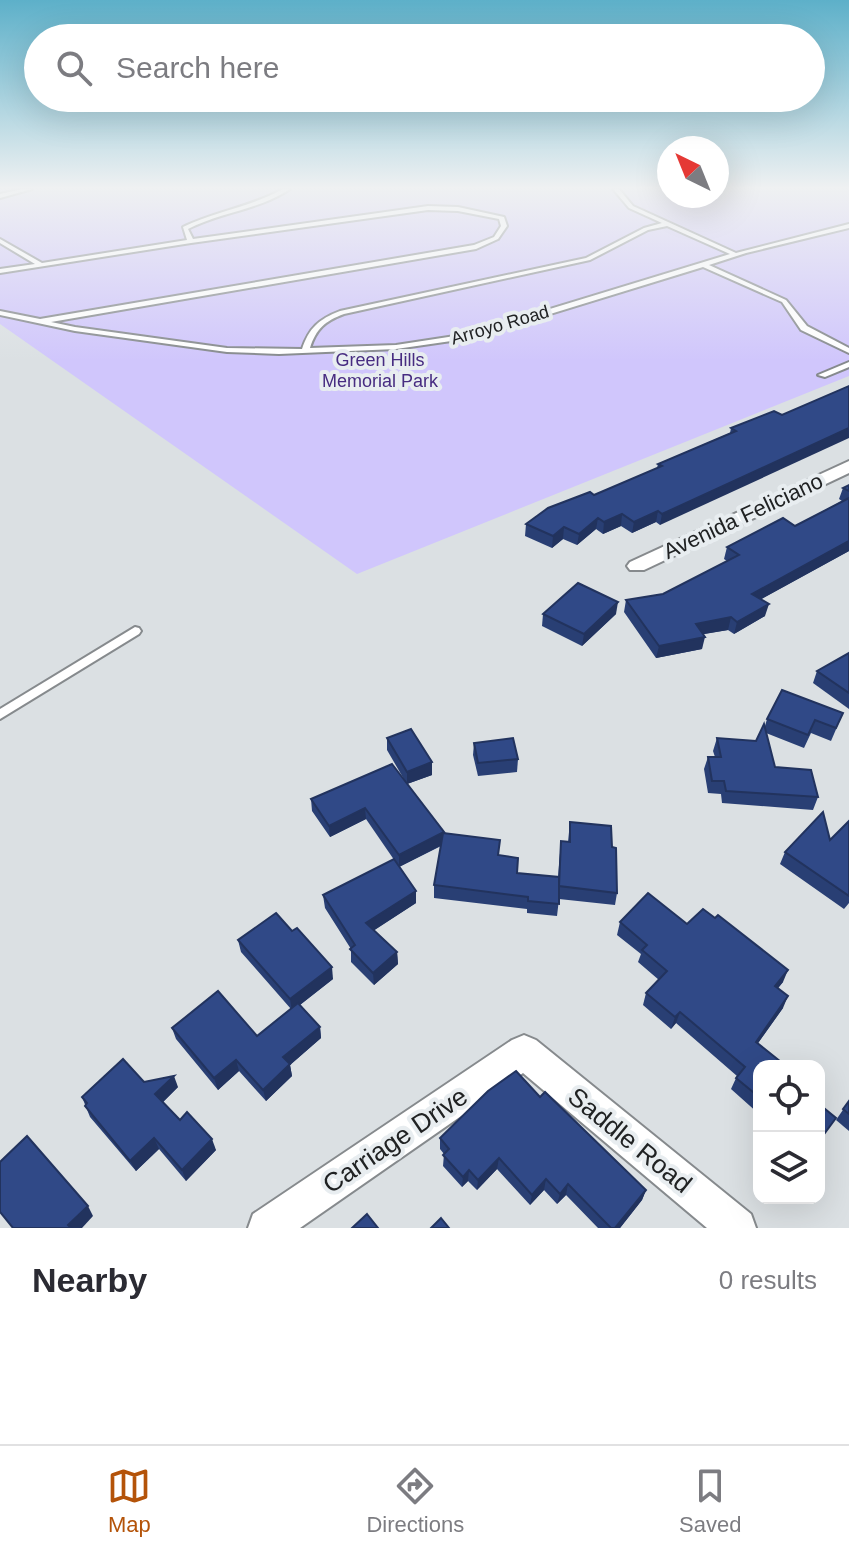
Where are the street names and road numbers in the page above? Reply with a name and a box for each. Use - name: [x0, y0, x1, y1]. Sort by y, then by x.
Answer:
- street label: Arroyo Road: [449, 301, 551, 349]
- street label: Avenida Feliciano: [659, 468, 827, 564]
- street label: Carriage Drive: [317, 1081, 473, 1199]
- street label: Saddle Road: [562, 1081, 698, 1199]

